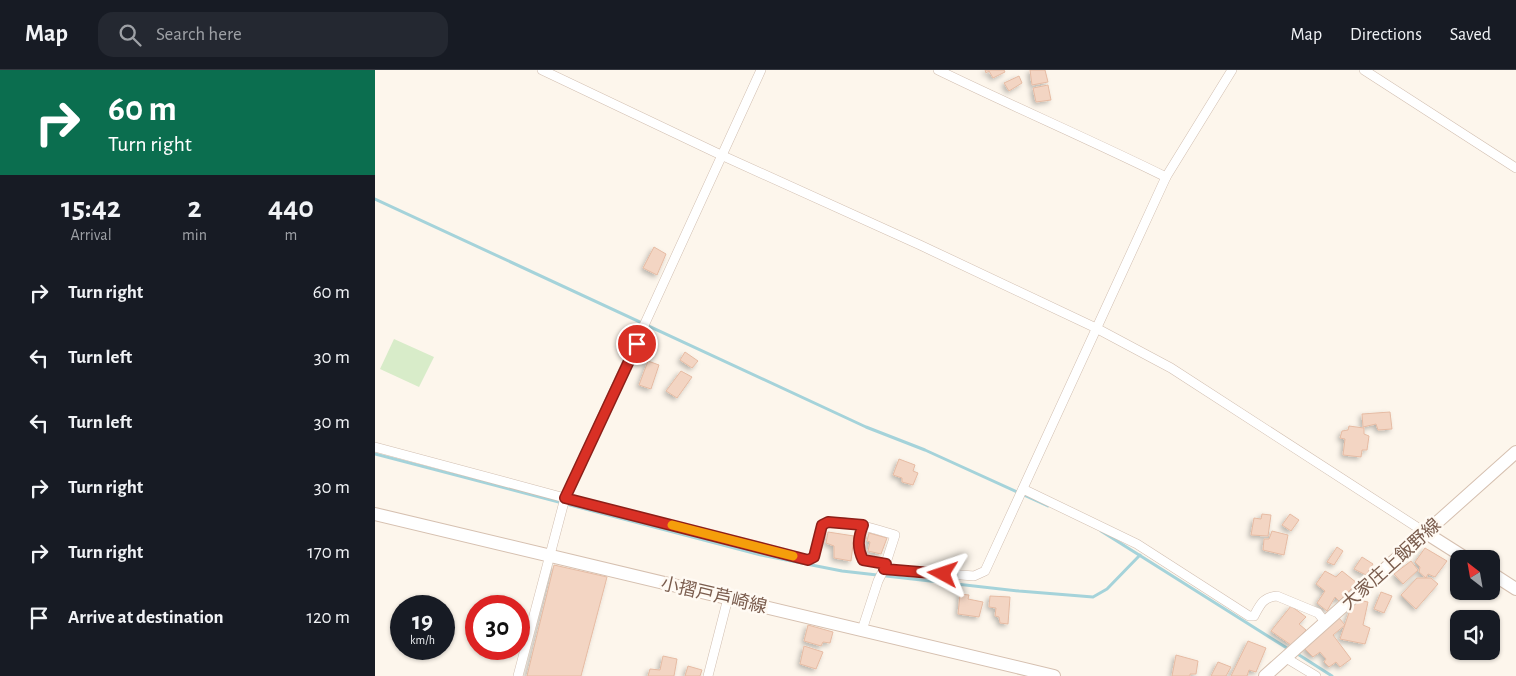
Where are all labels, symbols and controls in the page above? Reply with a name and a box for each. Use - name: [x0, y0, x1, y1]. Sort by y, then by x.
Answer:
- search box: [98, 12, 448, 57]
- icon: search: [116, 21, 144, 49]
- text: Map: [25, 22, 68, 46]
- text: Search here: [156, 25, 242, 44]
- text: Map: [1291, 26, 1322, 44]
- text: Directions: [1350, 26, 1422, 44]
- text: Saved: [1450, 26, 1491, 44]
- icon: right: [25, 90, 90, 155]
- text: 60 m: [108, 92, 177, 127]
- text: Turn right: [108, 133, 192, 155]
- text: 15:42: [61, 193, 121, 223]
- text: 2: [187, 193, 202, 223]
- text: 440: [268, 193, 314, 223]
- text: Arrival: [70, 227, 112, 243]
- text: min: [182, 227, 207, 243]
- text: m: [285, 227, 297, 243]
- icon: right: [25, 279, 53, 307]
- text: Turn right: [68, 283, 143, 302]
- text: 60 m: [313, 283, 350, 302]
- pin: [616, 323, 658, 365]
- icon: arrive: [623, 330, 651, 358]
- icon: left: [25, 344, 53, 372]
- text: Turn left: [68, 348, 132, 367]
- text: 30 m: [314, 348, 350, 367]
- icon: left: [25, 409, 53, 437]
- text: Turn left: [68, 413, 132, 432]
- text: 30 m: [314, 413, 350, 432]
- icon: right: [25, 474, 53, 502]
- text: Turn right: [68, 478, 143, 497]
- text: 30 m: [314, 478, 350, 497]
- street label: 大家庄上飯野線: [1337, 514, 1445, 614]
- icon: right: [25, 539, 53, 567]
- text: Turn right: [68, 543, 143, 562]
- text: 170 m: [307, 543, 350, 562]
- position arrow: [916, 547, 968, 599]
- north arrow: [1450, 550, 1500, 600]
- map controls: [1450, 550, 1500, 660]
- street label: 小摺戸芦崎線: [659, 573, 769, 617]
- speed limit sign: 30: [465, 595, 530, 660]
- icon: arrive: [25, 604, 53, 632]
- text: Arrive at destination: [68, 608, 224, 627]
- text: 120 m: [306, 608, 350, 627]
- text: 19: [412, 609, 433, 634]
- button: sound: [1450, 610, 1500, 660]
- text: km/h: [410, 634, 435, 646]

